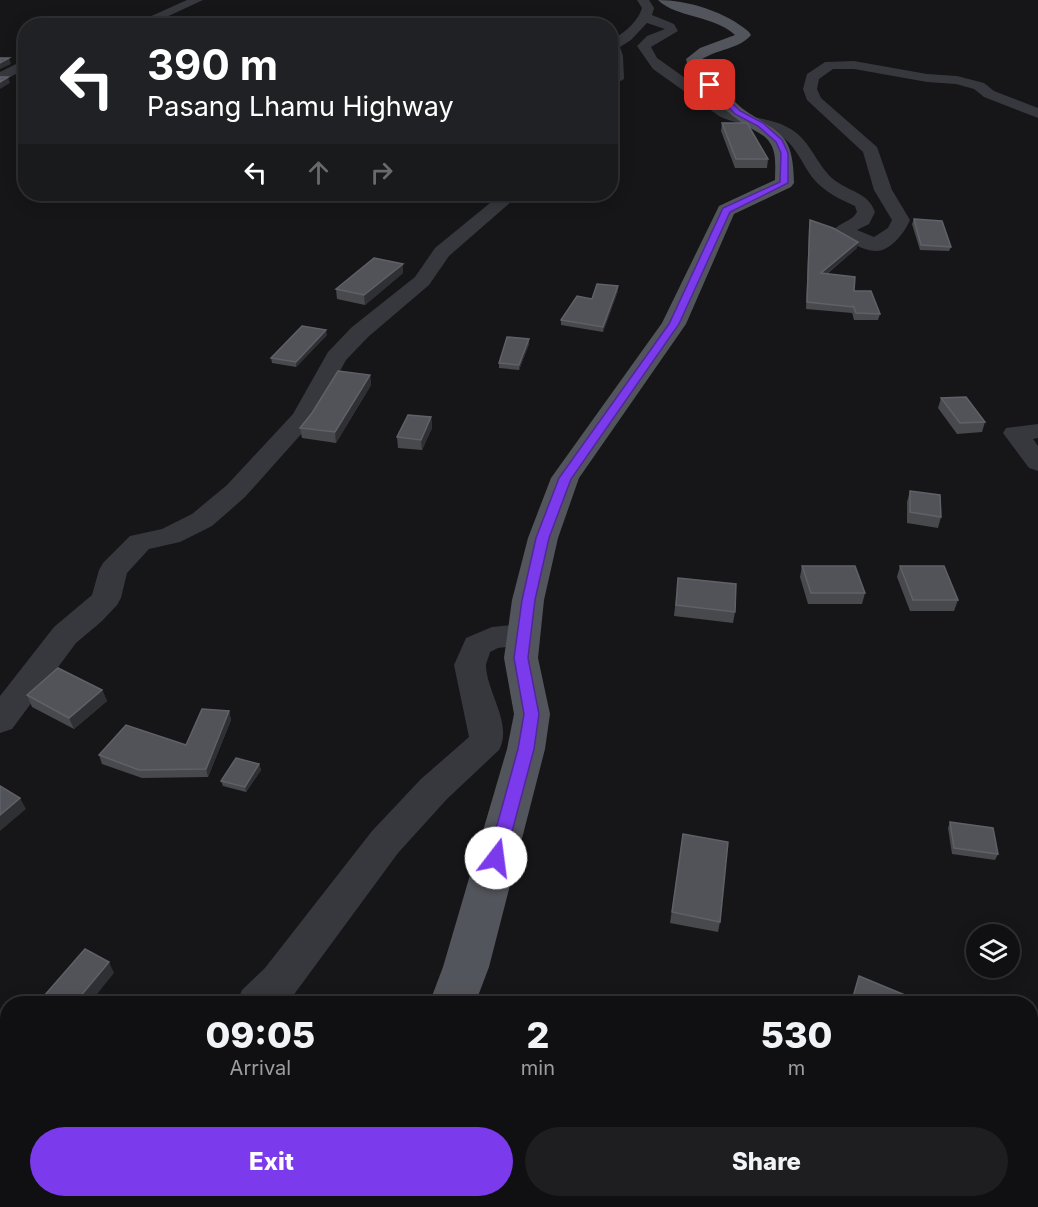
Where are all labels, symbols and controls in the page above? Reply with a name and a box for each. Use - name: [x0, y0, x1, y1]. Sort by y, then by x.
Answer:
- text: 390 m: [147, 39, 278, 90]
- icon: left: [48, 42, 126, 120]
- pin: [684, 59, 735, 110]
- icon: arrive: [693, 68, 726, 101]
- text: Pasang Lhamu Highway: [147, 90, 454, 123]
- icon: left: [239, 156, 272, 189]
- icon: ahead: [302, 156, 335, 189]
- icon: right: [365, 156, 398, 189]
- position arrow: [464, 826, 528, 890]
- map controls: [966, 924, 1020, 978]
- button: layers: [966, 924, 1020, 978]
- text: 09:05: [205, 1013, 315, 1057]
- text: 2: [526, 1013, 549, 1057]
- text: 530: [760, 1013, 832, 1057]
- text: Arrival: [230, 1056, 291, 1080]
- text: min: [521, 1056, 555, 1080]
- text: m: [788, 1056, 805, 1080]
- button: Exit: [30, 1127, 513, 1196]
- button: Share: [525, 1127, 1008, 1196]

